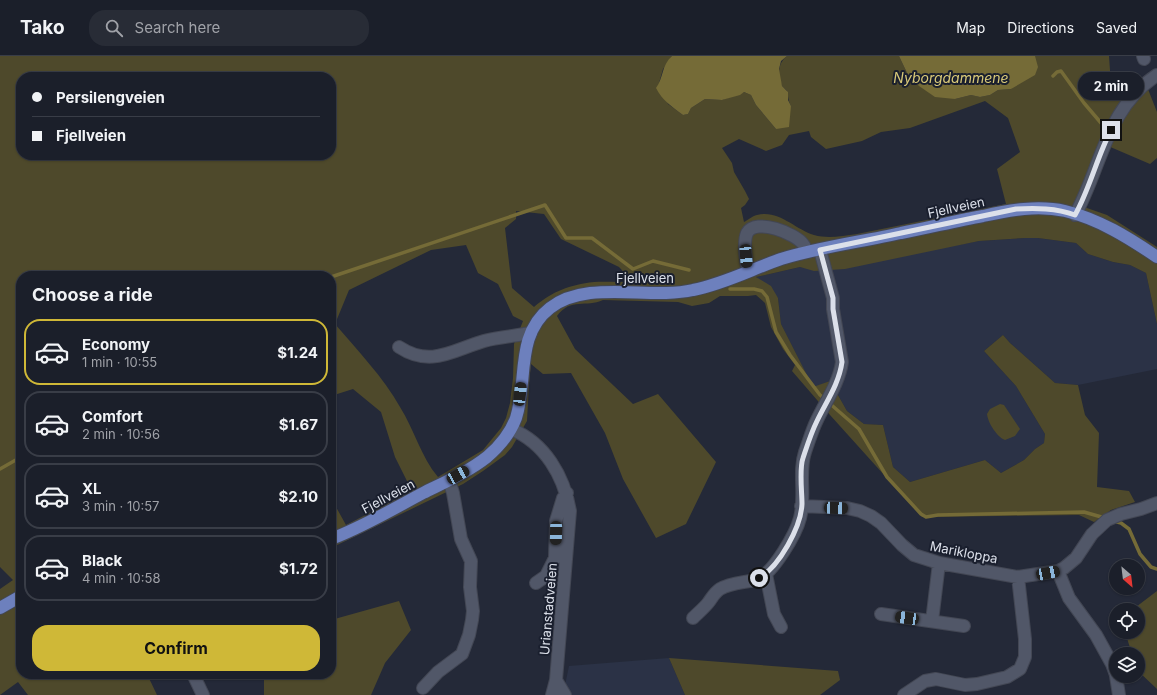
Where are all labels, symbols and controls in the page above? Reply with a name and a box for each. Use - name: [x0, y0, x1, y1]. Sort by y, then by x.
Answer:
- search box: [89, 10, 369, 46]
- text: Tako: [20, 16, 65, 39]
- icon: search: [103, 17, 125, 39]
- text: Search here: [135, 18, 220, 37]
- text: Map: [956, 19, 985, 36]
- text: Directions: [1007, 19, 1074, 36]
- text: Saved: [1096, 19, 1137, 36]
- water label: Nyborgdammene: [893, 69, 1009, 86]
- callout: 2 min: [1078, 72, 1144, 100]
- text: 2 min: [1094, 78, 1128, 94]
- text: Persilengveien: [56, 88, 165, 107]
- route end: [1102, 121, 1120, 139]
- text: Fjellveien: [56, 126, 126, 145]
- street label: Fjellveien: [926, 193, 986, 221]
- car: [739, 244, 753, 268]
- street label: Fjellveien: [616, 270, 674, 286]
- text: Choose a ride: [32, 284, 153, 305]
- icon: car: [34, 334, 70, 370]
- text: Economy: [82, 335, 150, 354]
- text: $1.24: [277, 343, 318, 362]
- text: 1 min · 10:55: [82, 354, 157, 370]
- car: [513, 381, 527, 407]
- icon: car: [34, 406, 70, 442]
- text: Comfort: [82, 407, 143, 426]
- text: $1.67: [279, 415, 318, 434]
- text: 2 min · 10:56: [82, 426, 160, 442]
- car: [445, 464, 471, 486]
- street label: Fjellveien: [359, 475, 417, 517]
- icon: car: [34, 478, 70, 514]
- text: XL: [82, 479, 102, 498]
- text: $2.10: [278, 487, 318, 506]
- text: 3 min · 10:57: [82, 498, 159, 514]
- car: [824, 502, 848, 514]
- car: [550, 521, 562, 545]
- street label: Marikloppa: [929, 538, 999, 566]
- icon: car: [34, 550, 70, 586]
- text: Black: [82, 551, 122, 570]
- text: $1.72: [279, 559, 318, 578]
- north arrow: [1109, 559, 1145, 595]
- map controls: [1109, 559, 1145, 683]
- street label: Urianstadveien: [536, 562, 560, 656]
- car: [1035, 565, 1061, 581]
- route start: [750, 569, 768, 587]
- text: 4 min · 10:58: [82, 570, 161, 586]
- button: locate: [1109, 603, 1145, 639]
- car: [894, 610, 920, 626]
- button: Confirm: [32, 625, 320, 671]
- button: layers: [1109, 647, 1145, 683]

